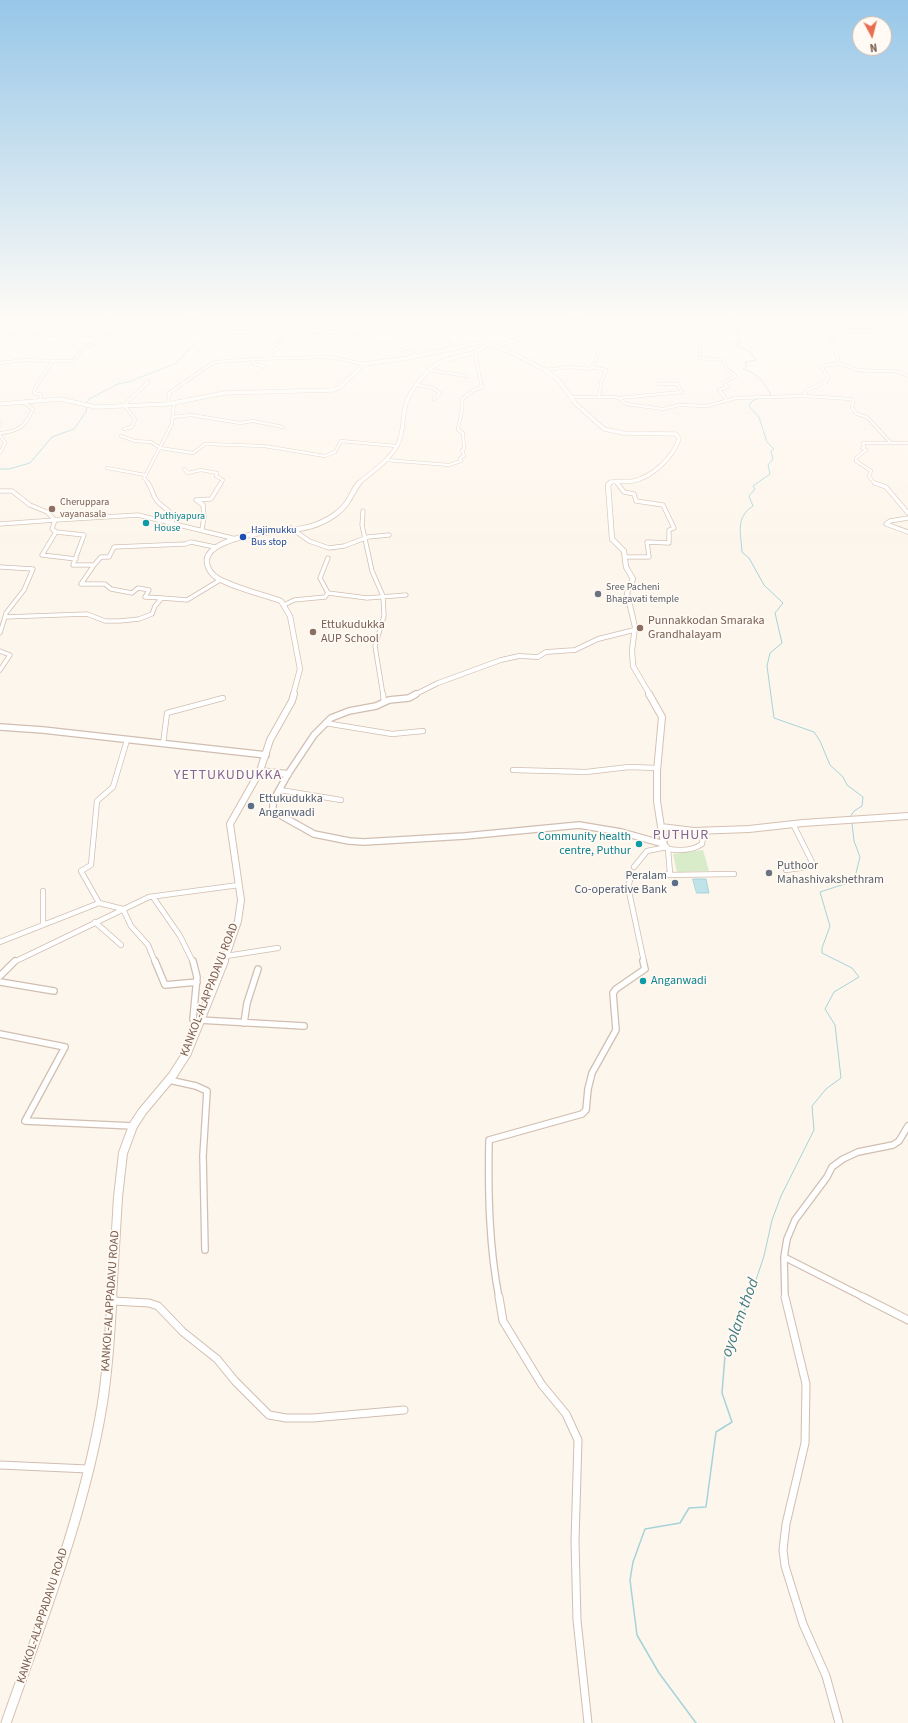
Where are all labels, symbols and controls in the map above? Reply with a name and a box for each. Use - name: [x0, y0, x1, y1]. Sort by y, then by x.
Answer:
- north arrow: [852, 16, 892, 56]
- text: N: [869, 40, 878, 55]
- place label: Cheruppara vayanasala: [60, 497, 109, 520]
- marker: Cheruppara vayanasala: [47, 504, 57, 514]
- place label: Puthiyapura House: [154, 511, 205, 534]
- marker: Puthiyapura House: [141, 518, 151, 528]
- place label: Hajimukku Bus stop: [251, 525, 296, 548]
- marker: Hajimukku Bus stop: [238, 532, 248, 542]
- place label: Sree Pacheni Bhagavati temple: [606, 582, 679, 606]
- marker: Sree Pacheni Bhagavati temple: [593, 589, 603, 599]
- place label: Punnakkodan Smaraka Grandhalayam: [648, 614, 765, 642]
- place label: Ettukudukka AUP School: [321, 618, 385, 646]
- marker: Punnakkodan Smaraka Grandhalayam: [635, 623, 645, 633]
- marker: Ettukudukka AUP School: [308, 627, 318, 637]
- district label: YETTUKUDUKKA: [174, 768, 282, 784]
- place label: Ettukudukka Anganwadi: [259, 792, 323, 820]
- marker: Ettukudukka Anganwadi: [246, 801, 256, 811]
- district label: PUTHUR: [653, 828, 709, 844]
- place label: Community health centre, Puthur: [538, 830, 631, 858]
- marker: Community health centre, Puthur: [634, 839, 644, 849]
- place label: Puthoor Mahashivakshethram: [777, 859, 884, 887]
- marker: Puthoor Mahashivakshethram: [764, 868, 774, 878]
- place label: Peralam Co-operative Bank: [574, 869, 667, 897]
- marker: Peralam Co-operative Bank: [670, 878, 680, 888]
- street label: KANKOL-ALAPPADAVU ROAD: [178, 921, 242, 1059]
- place label: Anganwadi: [651, 974, 707, 988]
- marker: Anganwadi: [638, 976, 648, 986]
- street label: KANKOL-ALAPPADAVU ROAD: [99, 1230, 123, 1372]
- water label: oyolam thod: [718, 1276, 764, 1360]
- street label: KANKOL-ALAPPADAVU ROAD: [14, 1546, 72, 1686]

